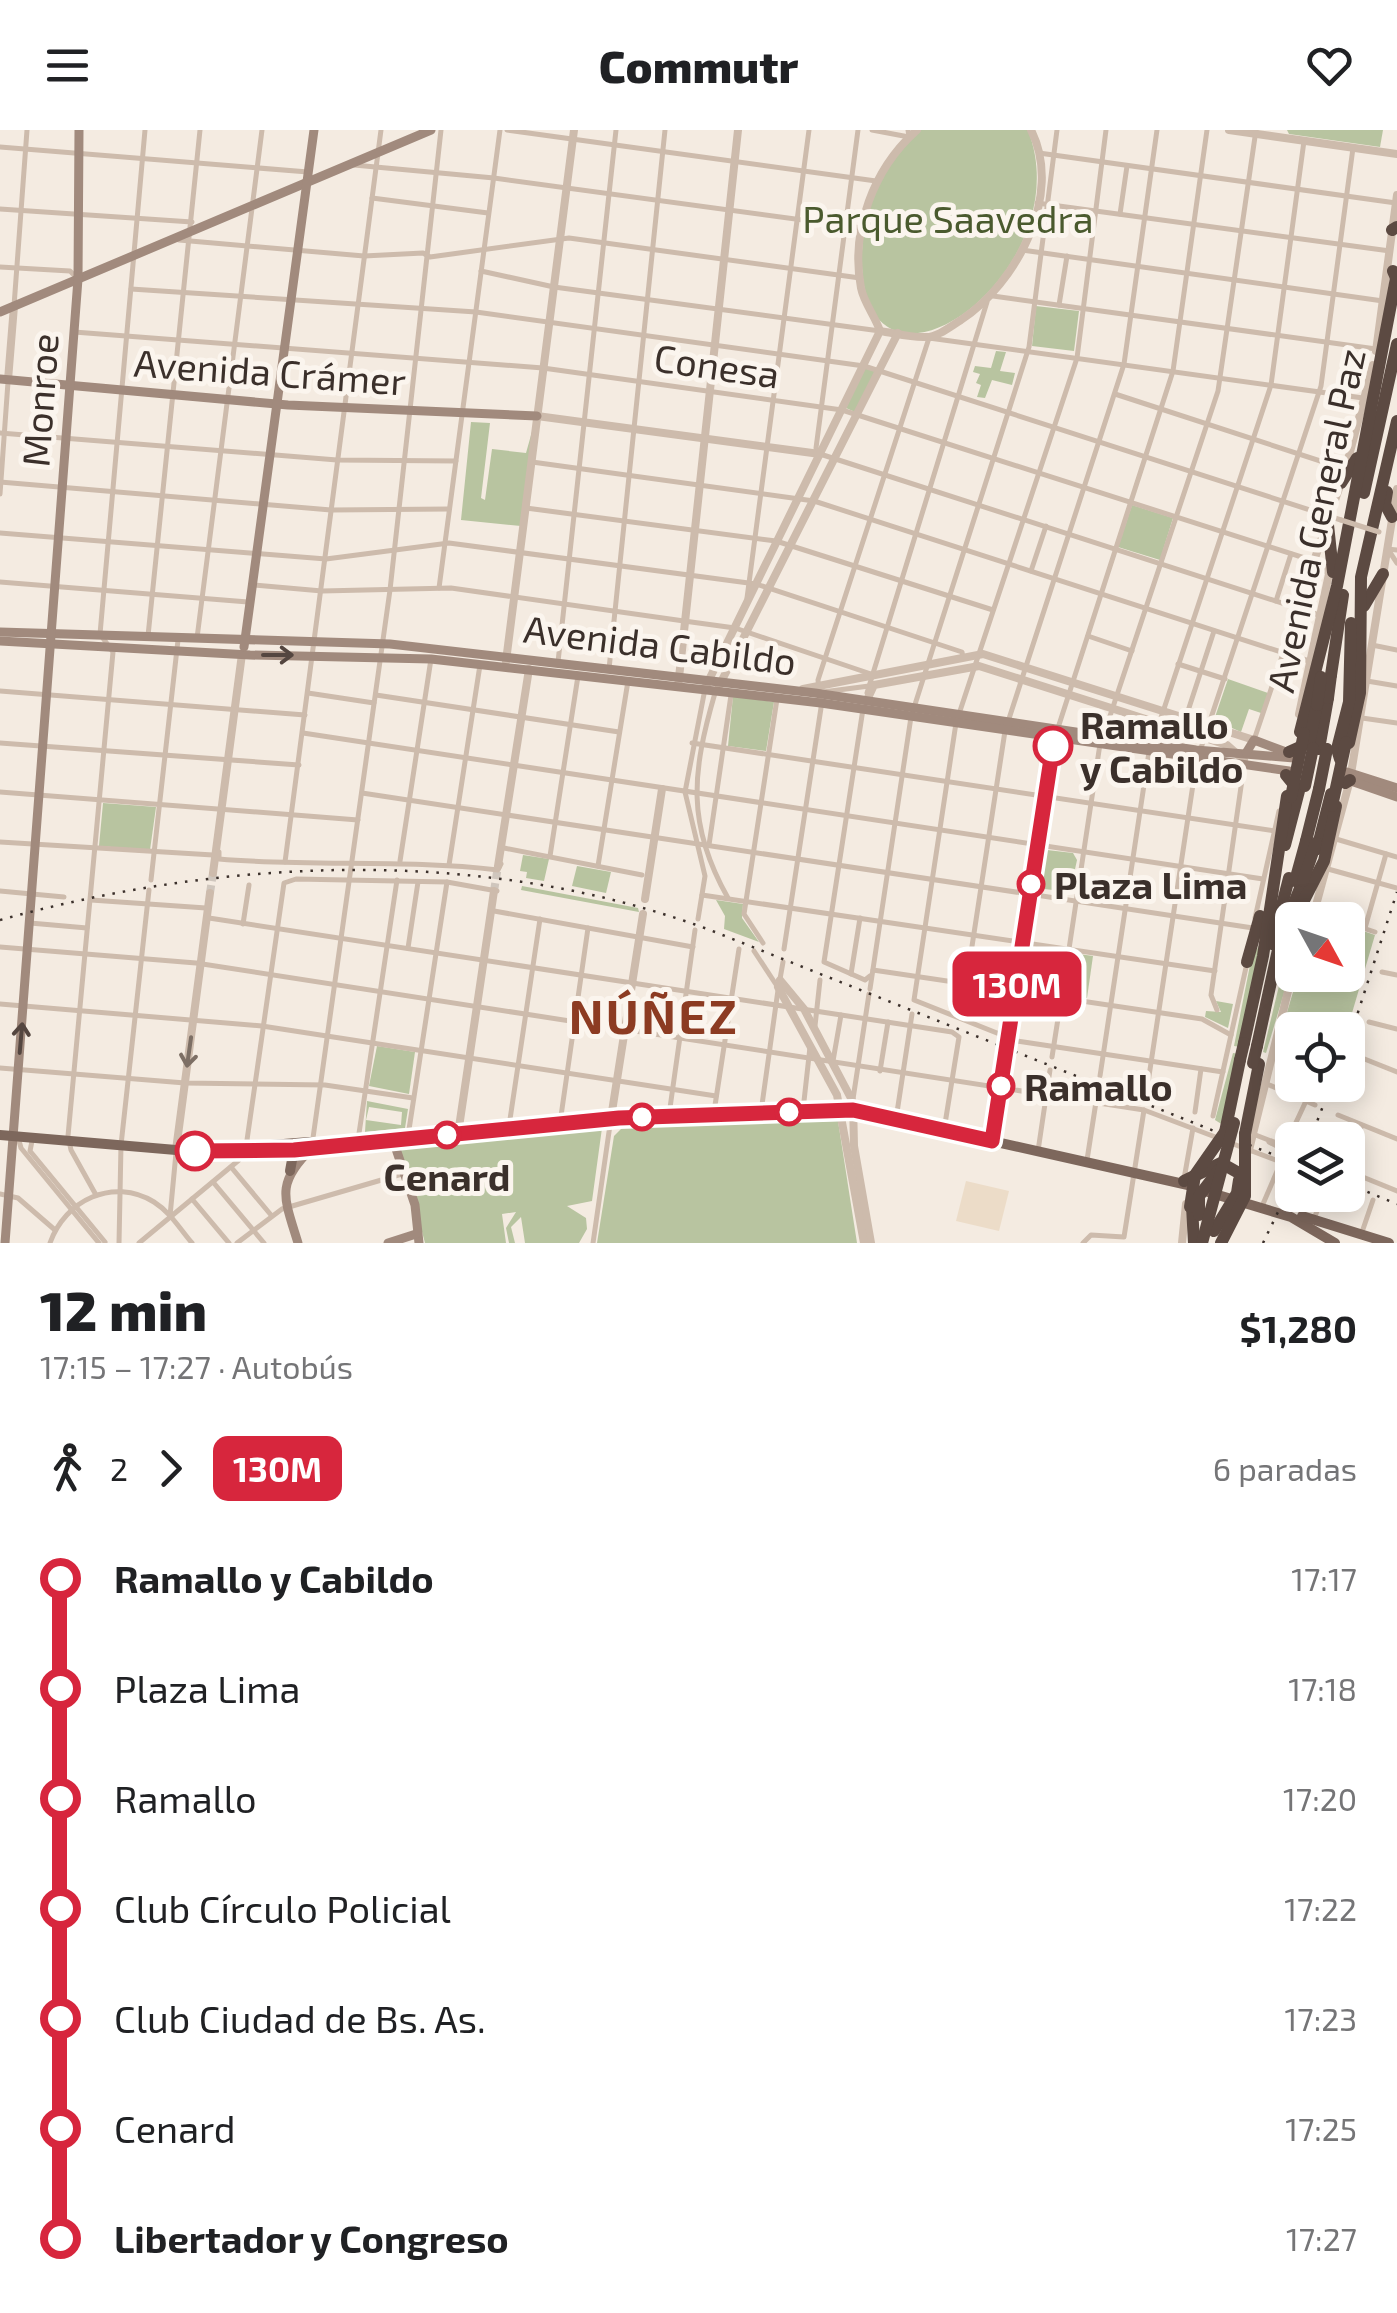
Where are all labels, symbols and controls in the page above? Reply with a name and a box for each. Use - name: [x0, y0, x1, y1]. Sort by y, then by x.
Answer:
- icon: menu: [40, 38, 95, 93]
- text: Commutr: [599, 38, 798, 92]
- icon: heart: [1302, 38, 1357, 93]
- park label: Parque Saavedra: [802, 195, 1094, 241]
- street label: Monroe: [11, 332, 67, 468]
- street label: Conesa: [651, 333, 783, 397]
- street label: Avenida Crámer: [132, 339, 408, 403]
- street label: Avenida General Paz: [1256, 344, 1374, 696]
- street label: Avenida Cabildo: [521, 604, 799, 684]
- one-way arrow: [260, 646, 293, 664]
- place label: Ramallo y Cabildo: [1080, 701, 1244, 791]
- marker: Ramallo y Cabildo: [1034, 727, 1072, 765]
- place label: Plaza Lima: [1054, 861, 1247, 907]
- marker: Plaza Lima: [1018, 871, 1044, 897]
- north arrow: [1275, 902, 1365, 992]
- map controls: [1275, 902, 1365, 1212]
- line badge: 130M: [947, 952, 1087, 1016]
- text: 130M: [972, 963, 1062, 1005]
- district label: NÚÑEZ: [569, 986, 739, 1044]
- button: locate: [1275, 1012, 1365, 1102]
- one-way arrow: [12, 1023, 31, 1055]
- one-way arrow: [179, 1035, 197, 1067]
- place label: Ramallo: [1024, 1063, 1173, 1109]
- marker: Ramallo: [988, 1073, 1014, 1099]
- unlabelled marker: [776, 1099, 802, 1125]
- unlabelled marker: [629, 1104, 655, 1130]
- marker: Cenard: [434, 1122, 460, 1148]
- button: layers: [1275, 1122, 1365, 1212]
- unlabelled marker: [176, 1132, 214, 1170]
- place label: Cenard: [384, 1153, 511, 1199]
- text: 12 min: [40, 1276, 207, 1342]
- text: $1,280: [1240, 1305, 1357, 1351]
- text: 17:15 – 17:27 · Autobús: [40, 1347, 353, 1385]
- icon: walk: [40, 1441, 95, 1496]
- icon: forward: [143, 1441, 198, 1496]
- text: 130M: [233, 1447, 322, 1489]
- text: 2: [110, 1449, 128, 1487]
- text: 6 paradas: [1213, 1449, 1357, 1487]
- text: Ramallo y Cabildo: [114, 1555, 434, 1601]
- text: 17:17: [1291, 1559, 1357, 1597]
- text: Plaza Lima: [114, 1665, 300, 1711]
- text: 17:18: [1288, 1669, 1357, 1707]
- text: Ramallo: [114, 1775, 257, 1821]
- text: 17:20: [1283, 1779, 1357, 1817]
- text: Club Círculo Policial: [114, 1885, 451, 1931]
- text: 17:22: [1284, 1889, 1357, 1927]
- text: Club Ciudad de Bs. As.: [114, 1995, 486, 2041]
- text: 17:23: [1285, 1999, 1357, 2037]
- text: Cenard: [114, 2105, 236, 2151]
- text: 17:25: [1285, 2109, 1357, 2147]
- text: Libertador y Congreso: [114, 2215, 509, 2261]
- text: 17:27: [1286, 2219, 1357, 2257]

